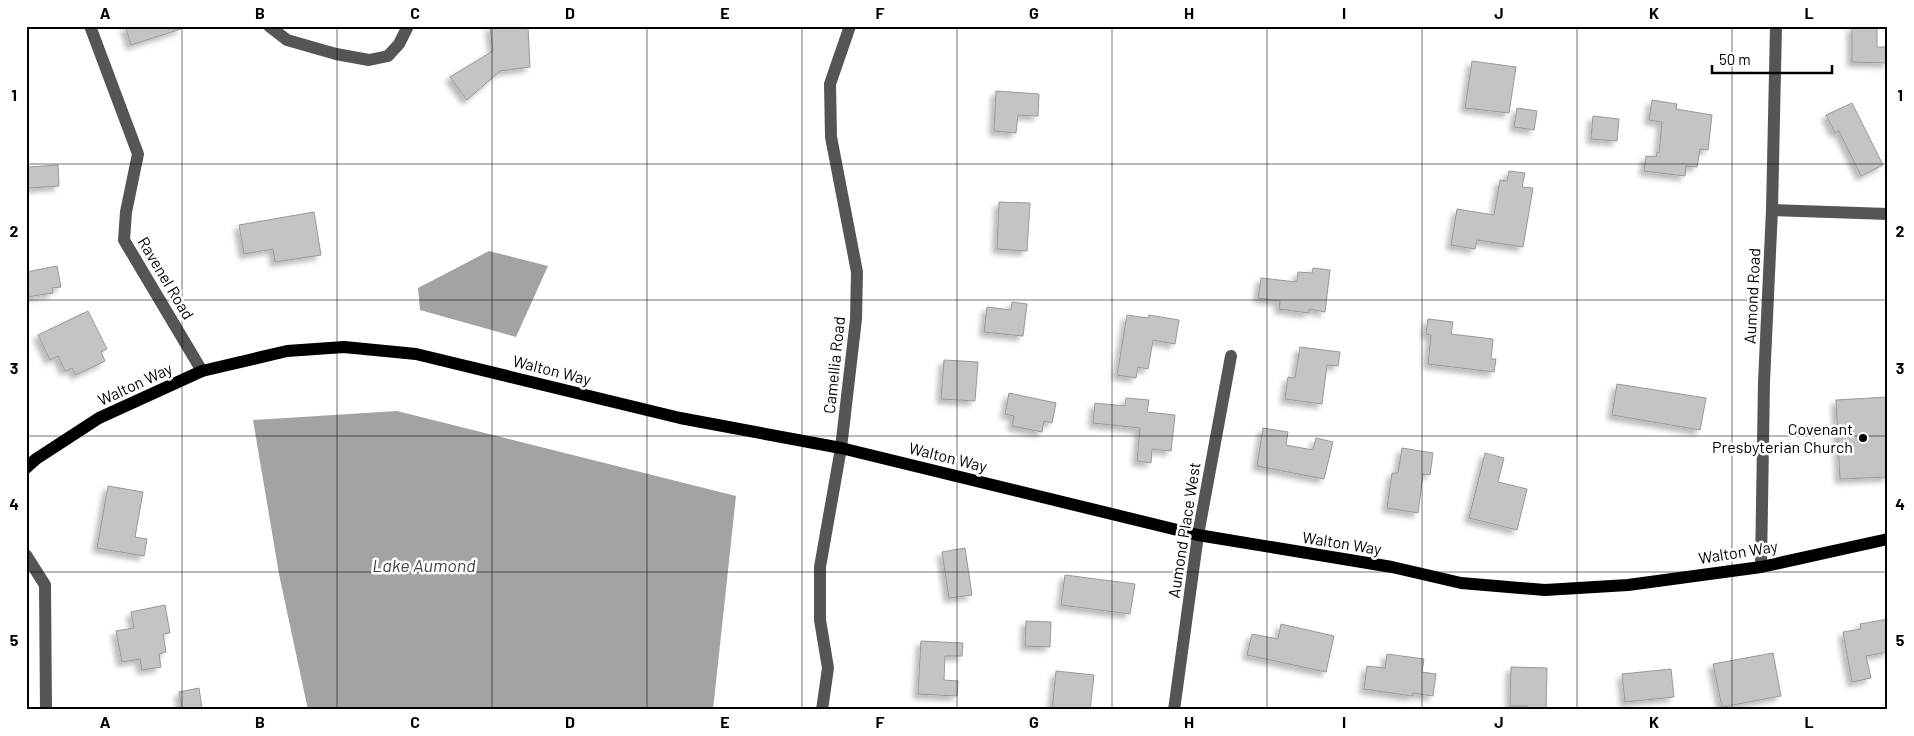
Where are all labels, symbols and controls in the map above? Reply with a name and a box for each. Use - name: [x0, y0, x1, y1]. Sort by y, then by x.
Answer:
- text: A: [100, 3, 111, 22]
- text: B: [255, 3, 265, 22]
- text: C: [410, 3, 420, 22]
- text: D: [565, 3, 575, 22]
- text: E: [720, 3, 730, 22]
- text: F: [876, 3, 885, 22]
- text: G: [1029, 3, 1039, 22]
- text: H: [1184, 3, 1194, 22]
- text: I: [1342, 3, 1346, 22]
- text: J: [1494, 3, 1504, 22]
- text: K: [1649, 3, 1659, 22]
- text: L: [1804, 3, 1814, 22]
- scale bar: [1712, 42, 1832, 74]
- text: 50 m: [1719, 50, 1751, 68]
- text: 1: [11, 85, 17, 104]
- text: 1: [1897, 85, 1903, 104]
- text: 2: [10, 221, 19, 240]
- text: 2: [1896, 221, 1905, 240]
- street label: Ravenel Road: [134, 233, 199, 323]
- street label: Aumond Road: [1740, 248, 1763, 344]
- street label: Camellia Road: [819, 315, 848, 414]
- street label: Walton Way: [511, 351, 594, 389]
- text: 3: [10, 358, 18, 377]
- street label: Walton Way: [95, 358, 176, 409]
- text: 3: [1896, 358, 1904, 377]
- place label: Covenant Presbyterian Church: [1712, 419, 1853, 456]
- marker: Covenant Presbyterian Church: [1857, 432, 1869, 444]
- street label: Walton Way: [907, 438, 990, 476]
- street label: Aumond Place West: [1163, 461, 1204, 599]
- text: 4: [9, 494, 19, 513]
- text: 4: [1895, 494, 1905, 513]
- street label: Walton Way: [1301, 527, 1384, 558]
- street label: Walton Way: [1697, 536, 1780, 567]
- water label: Lake Aumond: [372, 554, 476, 576]
- text: 5: [10, 630, 19, 649]
- text: 5: [1896, 630, 1905, 649]
- text: A: [100, 712, 111, 731]
- text: B: [255, 712, 265, 731]
- text: C: [410, 712, 420, 731]
- text: D: [565, 712, 575, 731]
- text: E: [720, 712, 730, 731]
- text: F: [876, 712, 885, 731]
- text: G: [1029, 712, 1039, 731]
- text: H: [1184, 712, 1194, 731]
- text: I: [1342, 712, 1346, 731]
- text: J: [1494, 712, 1504, 731]
- text: K: [1649, 712, 1659, 731]
- text: L: [1804, 712, 1814, 731]

